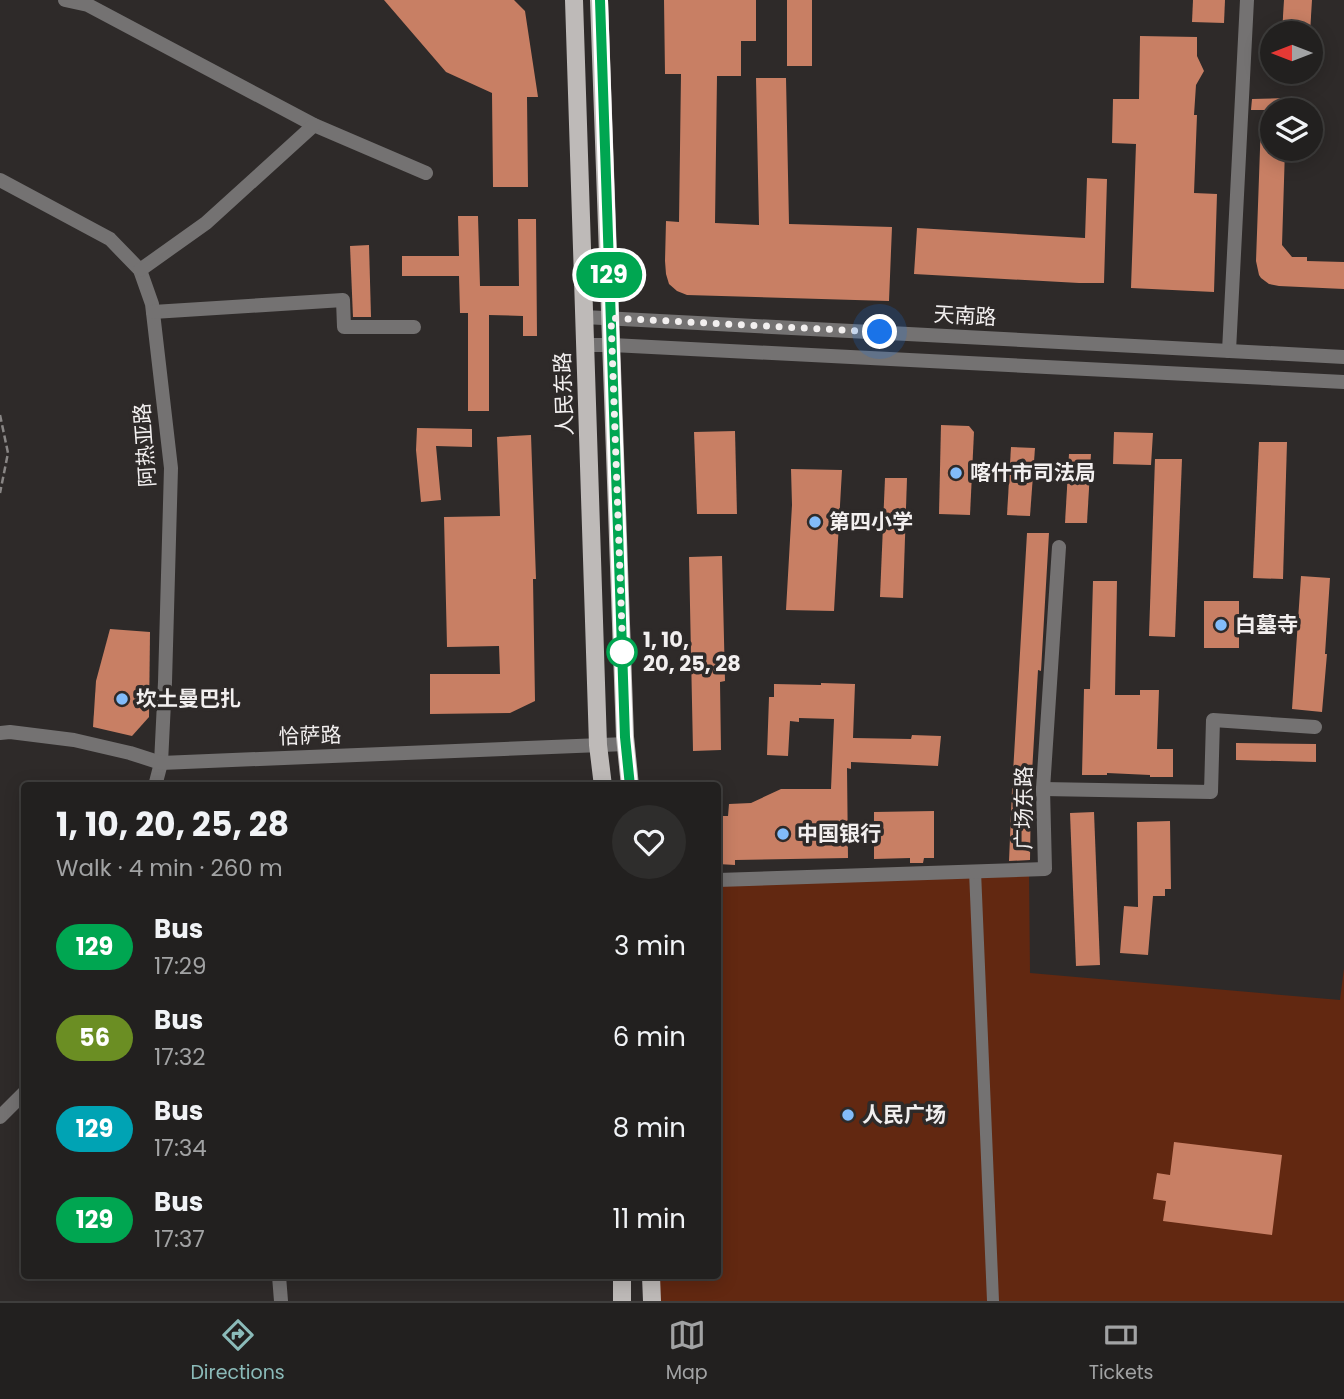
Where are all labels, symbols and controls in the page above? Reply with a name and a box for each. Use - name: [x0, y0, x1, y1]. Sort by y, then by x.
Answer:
- north arrow: [1260, 21, 1323, 84]
- map controls: [1260, 21, 1323, 161]
- button: layers: [1260, 98, 1323, 161]
- line badge: 129: [569, 252, 649, 298]
- text: 129: [590, 258, 628, 291]
- street label: 天南路: [933, 299, 997, 332]
- your location: [862, 314, 897, 349]
- street label: 人民东路: [548, 352, 579, 436]
- street label: 阿热亚路: [127, 402, 162, 488]
- place label: 喀什市司法局: [970, 458, 1096, 487]
- marker: 喀什市司法局: [948, 465, 964, 481]
- place label: 第四小学: [829, 507, 913, 536]
- marker: 第四小学: [807, 514, 823, 530]
- place label: 白墓寺: [1235, 610, 1298, 639]
- marker: 白墓寺: [1213, 617, 1229, 633]
- place label: 1, 10, 20, 25, 28: [643, 625, 741, 678]
- marker: 1, 10, 20, 25, 28: [607, 637, 637, 667]
- place label: 坎土曼巴扎: [136, 684, 241, 713]
- marker: 坎土曼巴扎: [114, 691, 130, 707]
- street label: 恰萨路: [278, 720, 342, 751]
- street label: 广场东路: [1009, 766, 1038, 850]
- text: 1, 10, 20, 25, 28: [56, 801, 289, 848]
- button: heart: [612, 805, 686, 879]
- place label: 中国银行: [797, 819, 881, 848]
- marker: 中国银行: [775, 826, 791, 842]
- text: Walk · 4 min · 260 m: [56, 852, 283, 884]
- text: Bus: [154, 911, 203, 947]
- text: 3 min: [614, 928, 686, 964]
- text: 129: [76, 930, 113, 963]
- text: 17:29: [154, 950, 207, 982]
- text: Bus: [154, 1002, 203, 1038]
- text: 6 min: [613, 1019, 686, 1055]
- text: 56: [79, 1021, 110, 1054]
- text: 17:32: [154, 1041, 206, 1073]
- text: Bus: [154, 1093, 203, 1129]
- place label: 人民广场: [862, 1100, 946, 1129]
- marker: 人民广场: [840, 1107, 856, 1123]
- text: 8 min: [613, 1110, 686, 1146]
- text: 129: [76, 1112, 113, 1145]
- text: 17:34: [154, 1132, 207, 1164]
- text: Bus: [154, 1184, 203, 1220]
- text: 11 min: [613, 1201, 686, 1237]
- text: 129: [76, 1203, 113, 1236]
- text: 17:37: [154, 1223, 205, 1255]
- tab: Directions: [190, 1316, 285, 1387]
- tab: Map: [666, 1316, 708, 1387]
- tab: Tickets: [1089, 1316, 1154, 1387]

